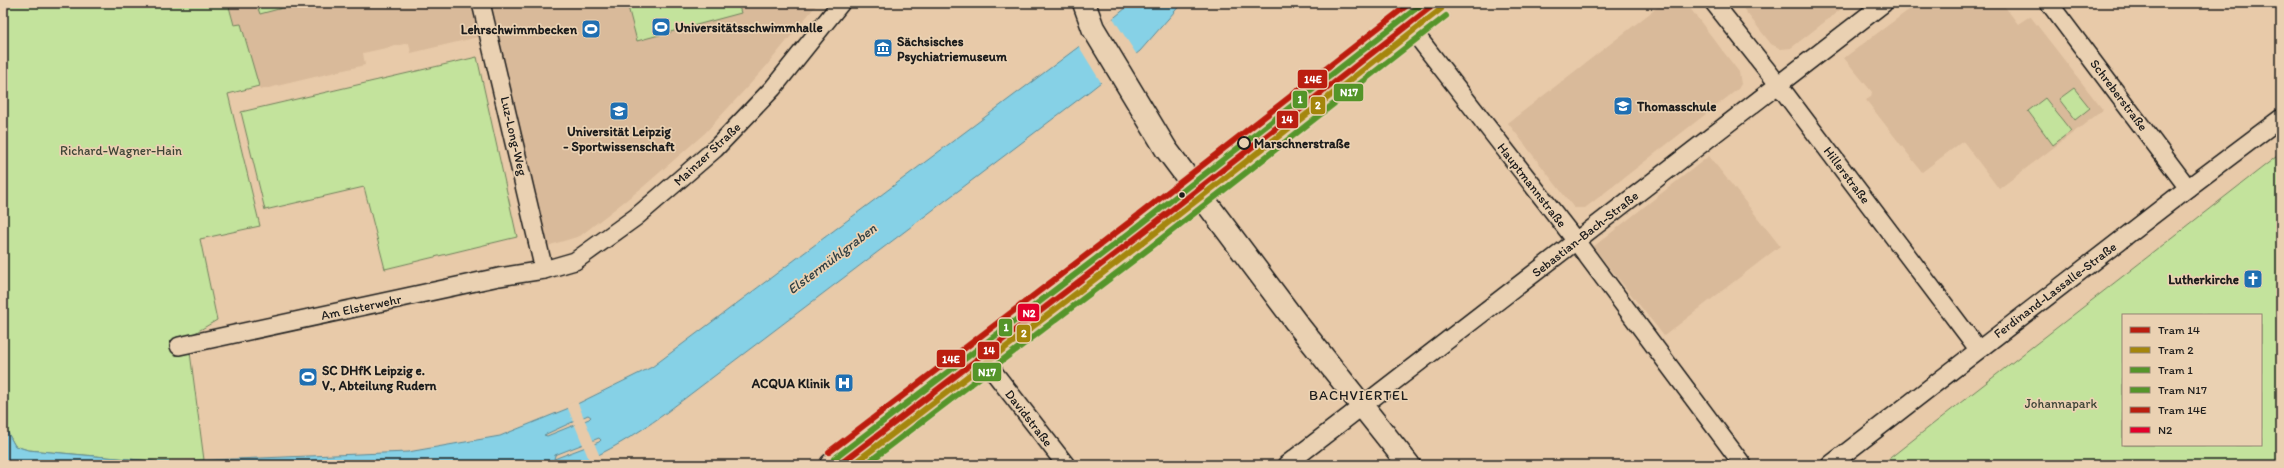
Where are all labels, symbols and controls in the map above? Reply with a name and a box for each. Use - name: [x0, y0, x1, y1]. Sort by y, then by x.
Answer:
- sports icon: Universitätsschwimmhalle: [650, 16, 672, 38]
- sports icon: Lehrschwimmbecken: [580, 18, 602, 40]
- place label: Universitätsschwimmhalle: [675, 20, 823, 35]
- place label: Lehrschwimmbecken: [461, 22, 578, 37]
- place label: Sächsisches Psychiatriemuseum: [897, 34, 1007, 65]
- museum icon: Sächsisches Psychiatriemuseum: [872, 37, 894, 59]
- street label: Schreberstraße: [2087, 56, 2151, 134]
- line badge: 14E: [1297, 69, 1328, 89]
- text: 14E: [1304, 73, 1322, 86]
- line badge: N17: [1333, 83, 1364, 102]
- text: N17: [1340, 86, 1359, 99]
- line badge: 1: [1292, 90, 1308, 109]
- text: 1: [1297, 93, 1303, 106]
- street label: Luz-Long-Weg: [498, 95, 530, 177]
- school or university icon: Thomasschule: [1612, 95, 1634, 117]
- line badge: 2: [1310, 96, 1326, 115]
- text: 2: [1315, 99, 1321, 112]
- place label: Thomasschule: [1636, 99, 1716, 114]
- school or university icon: Universität Leipzig - Sportwissenschaft: [608, 100, 630, 122]
- line badge: 14: [1276, 110, 1299, 129]
- text: 14: [1281, 113, 1293, 126]
- street label: Mainzer Straße: [670, 119, 744, 189]
- place label: Universität Leipzig - Sportwissenschaft: [563, 124, 675, 155]
- marker: Marschnerstraße: [1237, 136, 1251, 150]
- place label: Marschnerstraße: [1254, 136, 1350, 151]
- street label: Hauptmannstraße: [1494, 140, 1570, 230]
- park label: Richard-Wagner-Hain: [60, 143, 182, 158]
- street label: Hillerstraße: [1821, 143, 1873, 207]
- street label: Sebastian-Bach-Straße: [1529, 188, 1641, 280]
- unlabelled marker: [1177, 190, 1187, 200]
- water label: Elstermühlgraben: [784, 220, 880, 298]
- street label: Ferdinand-Lassalle-Straße: [1991, 239, 2119, 341]
- church icon: Lutherkirche: [2242, 268, 2264, 290]
- place label: Lutherkirche: [2168, 272, 2239, 287]
- street label: Am Elsterwehr: [319, 291, 403, 323]
- line badge: N2: [1017, 303, 1040, 322]
- text: N2: [1022, 307, 1036, 320]
- legend: [2122, 314, 2262, 446]
- line badge: 1: [998, 318, 1013, 337]
- text: 1: [1003, 321, 1009, 334]
- text: Tram 14: [2158, 323, 2200, 337]
- line badge: 2: [1016, 324, 1031, 343]
- text: 2: [1021, 327, 1027, 340]
- line badge: 14: [977, 341, 1000, 360]
- text: Tram 2: [2158, 343, 2194, 357]
- text: 14: [983, 344, 995, 357]
- line badge: 14E: [936, 349, 966, 368]
- text: 14E: [942, 353, 960, 366]
- line badge: N17: [972, 362, 1002, 382]
- place label: SC DHfK Leipzig e. V., Abteilung Rudern: [322, 363, 438, 394]
- text: Tram 1: [2158, 363, 2193, 377]
- sports icon: SC DHfK Leipzig e. V., Abteilung Rudern: [297, 366, 319, 388]
- text: N17: [978, 366, 997, 379]
- hospital icon: ACQUA Klinik: [833, 372, 855, 394]
- place label: ACQUA Klinik: [751, 376, 830, 391]
- text: Tram N17: [2158, 383, 2207, 397]
- street label: Davidstraße: [1002, 387, 1056, 449]
- district label: BACHVIERTEL: [1309, 387, 1409, 404]
- park label: Johannapark: [2025, 396, 2098, 411]
- text: Tram 14E: [2158, 403, 2207, 417]
- text: N2: [2158, 423, 2173, 437]

